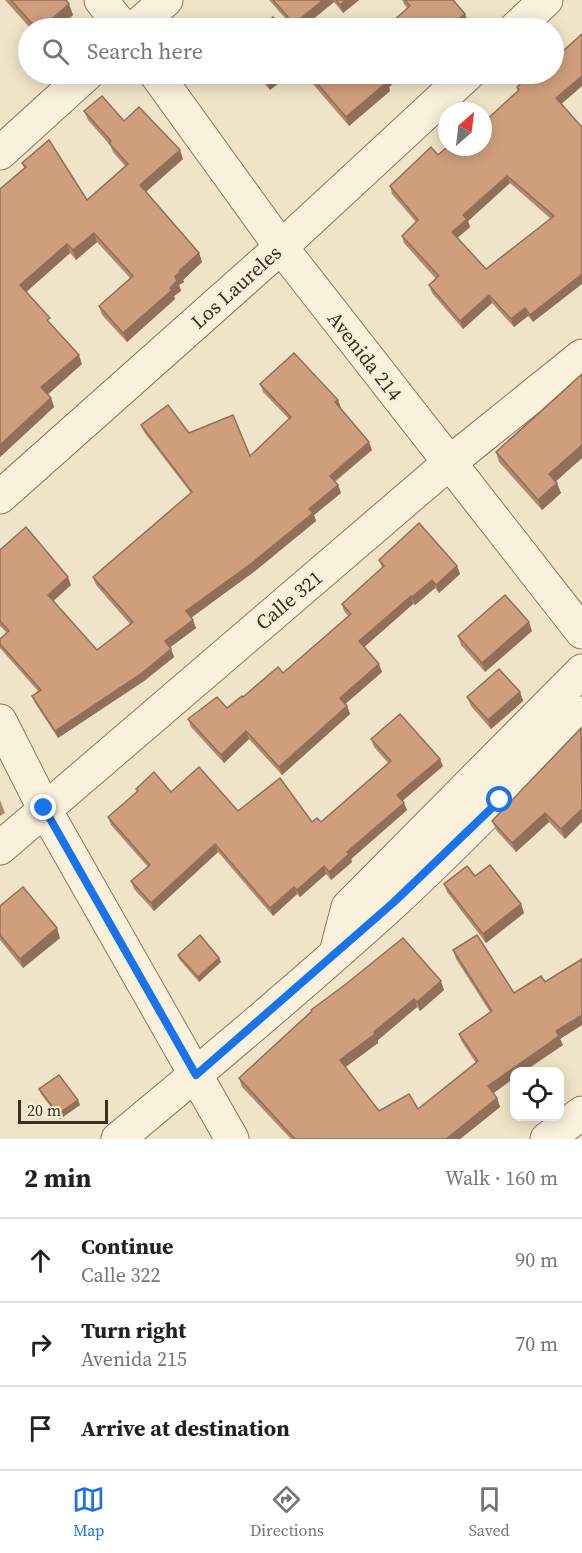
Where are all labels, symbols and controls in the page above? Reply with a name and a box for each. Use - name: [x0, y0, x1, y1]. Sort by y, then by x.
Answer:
- search box: [18, 18, 564, 84]
- icon: search: [39, 35, 72, 68]
- text: Search here: [87, 36, 203, 66]
- north arrow: [438, 102, 492, 156]
- street label: Los Laureles: [185, 239, 287, 335]
- street label: Avenida 214: [321, 306, 409, 406]
- street label: Calle 321: [250, 564, 328, 636]
- route start: [486, 786, 512, 812]
- route end: [30, 794, 56, 820]
- map controls: [510, 1067, 564, 1121]
- button: locate: [510, 1067, 564, 1121]
- scale bar: [18, 1097, 108, 1124]
- text: 20 m: [27, 1099, 61, 1121]
- text: 2 min: [24, 1160, 91, 1196]
- text: Walk · 160 m: [445, 1164, 558, 1192]
- text: Continue: [81, 1231, 174, 1261]
- icon: ahead: [24, 1244, 57, 1277]
- text: 90 m: [515, 1246, 558, 1274]
- text: Calle 322: [81, 1261, 161, 1289]
- text: Turn right: [81, 1315, 186, 1345]
- icon: right: [24, 1328, 57, 1361]
- text: 70 m: [515, 1330, 558, 1358]
- text: Avenida 215: [81, 1345, 187, 1373]
- icon: arrive: [24, 1412, 57, 1445]
- text: Arrive at destination: [81, 1413, 290, 1443]
- tab: Map: [72, 1483, 105, 1541]
- tab: Directions: [250, 1483, 324, 1541]
- tab: Saved: [469, 1483, 510, 1541]

